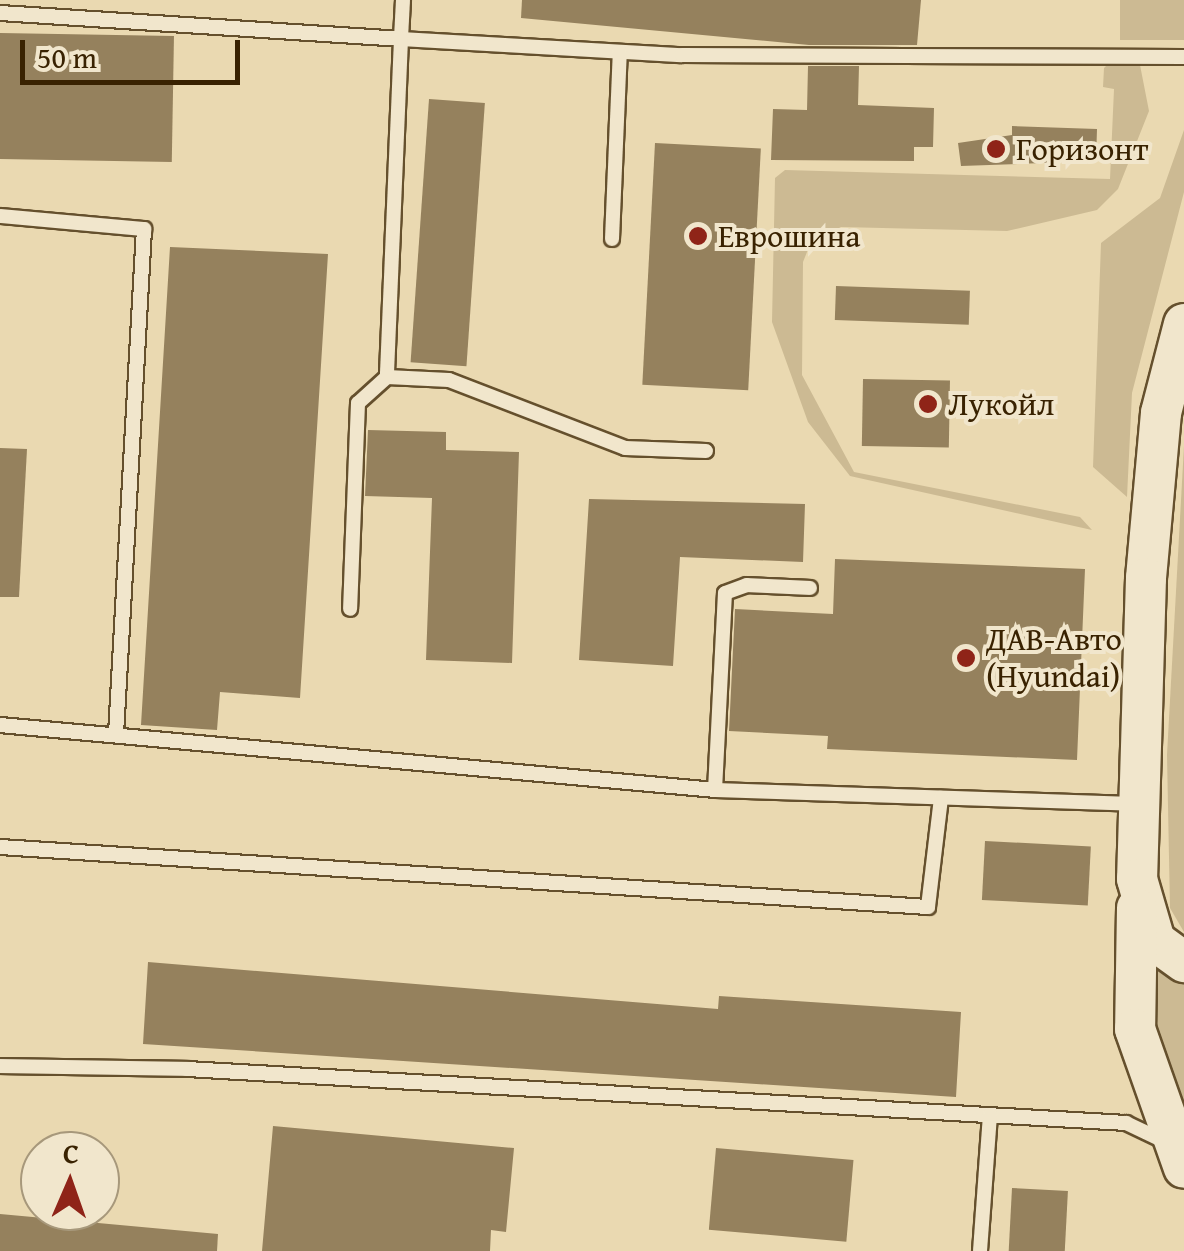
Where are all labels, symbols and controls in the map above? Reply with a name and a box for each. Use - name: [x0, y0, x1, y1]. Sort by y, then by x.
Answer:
- scale bar: [25, 20, 245, 82]
- text: 50 m: [37, 35, 97, 79]
- place label: Горизонт: [1016, 130, 1148, 168]
- marker: Горизонт: [985, 138, 1007, 160]
- place label: Еврошина: [718, 217, 860, 255]
- marker: Еврошина: [687, 225, 709, 247]
- place label: Лукойл: [948, 385, 1054, 423]
- marker: Лукойл: [917, 393, 939, 415]
- place label: ДАВ-Авто (Hyundai): [986, 621, 1122, 696]
- marker: ДАВ-Авто (Hyundai): [955, 647, 977, 669]
- north arrow: [20, 1131, 120, 1231]
- text: С: [62, 1132, 80, 1173]

